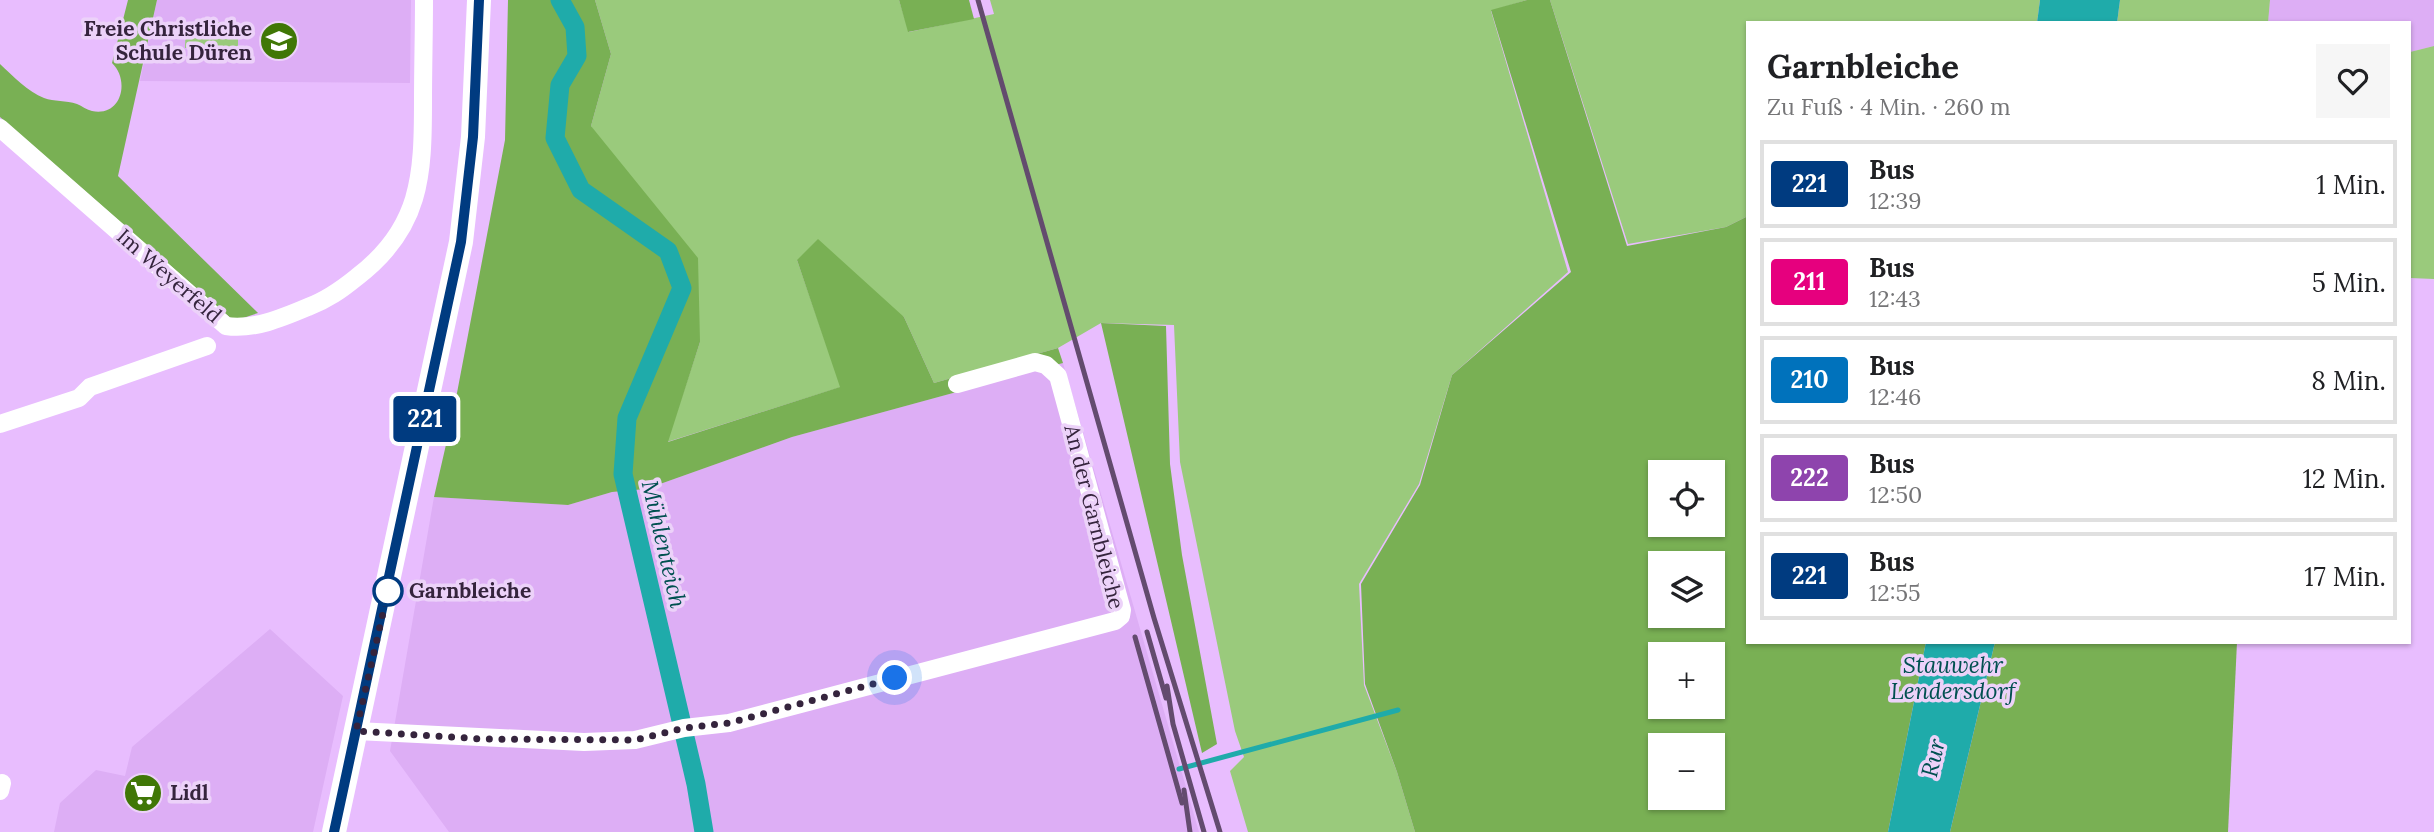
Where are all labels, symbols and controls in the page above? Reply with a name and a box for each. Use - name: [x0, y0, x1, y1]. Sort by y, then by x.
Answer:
- place label: Freie Christliche Schule Düren: [83, 15, 252, 66]
- school or university icon: Freie Christliche Schule Düren: [258, 20, 300, 62]
- button: heart: [2316, 44, 2390, 118]
- text: Garnbleiche: [1767, 45, 1959, 87]
- text: Zu Fuß · 4 Min. · 260 m: [1767, 92, 2011, 121]
- text: Bus: [1869, 153, 1915, 186]
- text: 221: [1792, 168, 1827, 199]
- text: 1 Min.: [2316, 168, 2386, 201]
- text: 12:39: [1869, 186, 1922, 215]
- street label: Im Weyerfeld: [111, 223, 227, 329]
- text: Bus: [1869, 251, 1915, 284]
- text: 211: [1793, 266, 1826, 297]
- text: 5 Min.: [2312, 266, 2386, 299]
- text: 12:43: [1869, 284, 1921, 313]
- text: Bus: [1869, 349, 1915, 382]
- text: 210: [1791, 364, 1828, 395]
- text: 8 Min.: [2311, 364, 2386, 397]
- text: 12:46: [1869, 382, 1921, 411]
- line badge: 221: [385, 396, 465, 442]
- text: 221: [407, 403, 443, 434]
- street label: An der Garnbleiche: [1058, 421, 1130, 612]
- text: Bus: [1869, 447, 1915, 480]
- map controls: [1648, 460, 1725, 810]
- button: locate: [1648, 460, 1725, 537]
- text: 222: [1790, 462, 1829, 493]
- text: 12 Min.: [2302, 462, 2386, 495]
- water label: Mühlenteich: [636, 477, 693, 611]
- text: 12:50: [1869, 480, 1922, 509]
- text: Bus: [1869, 545, 1915, 578]
- button: layers: [1648, 551, 1725, 628]
- text: 221: [1792, 560, 1827, 591]
- text: 17 Min.: [2304, 560, 2386, 593]
- marker: Garnbleiche: [373, 576, 403, 606]
- place label: Garnbleiche: [409, 577, 531, 604]
- text: 12:55: [1869, 578, 1921, 607]
- button: +: [1648, 642, 1725, 719]
- water label: Stauwehr Lendersdorf: [1890, 650, 2018, 705]
- your location: [877, 660, 912, 695]
- button: −: [1648, 733, 1725, 810]
- water label: Rur: [1914, 735, 1951, 780]
- supermarket icon: Lidl: [122, 772, 164, 814]
- place label: Lidl: [170, 779, 209, 806]

